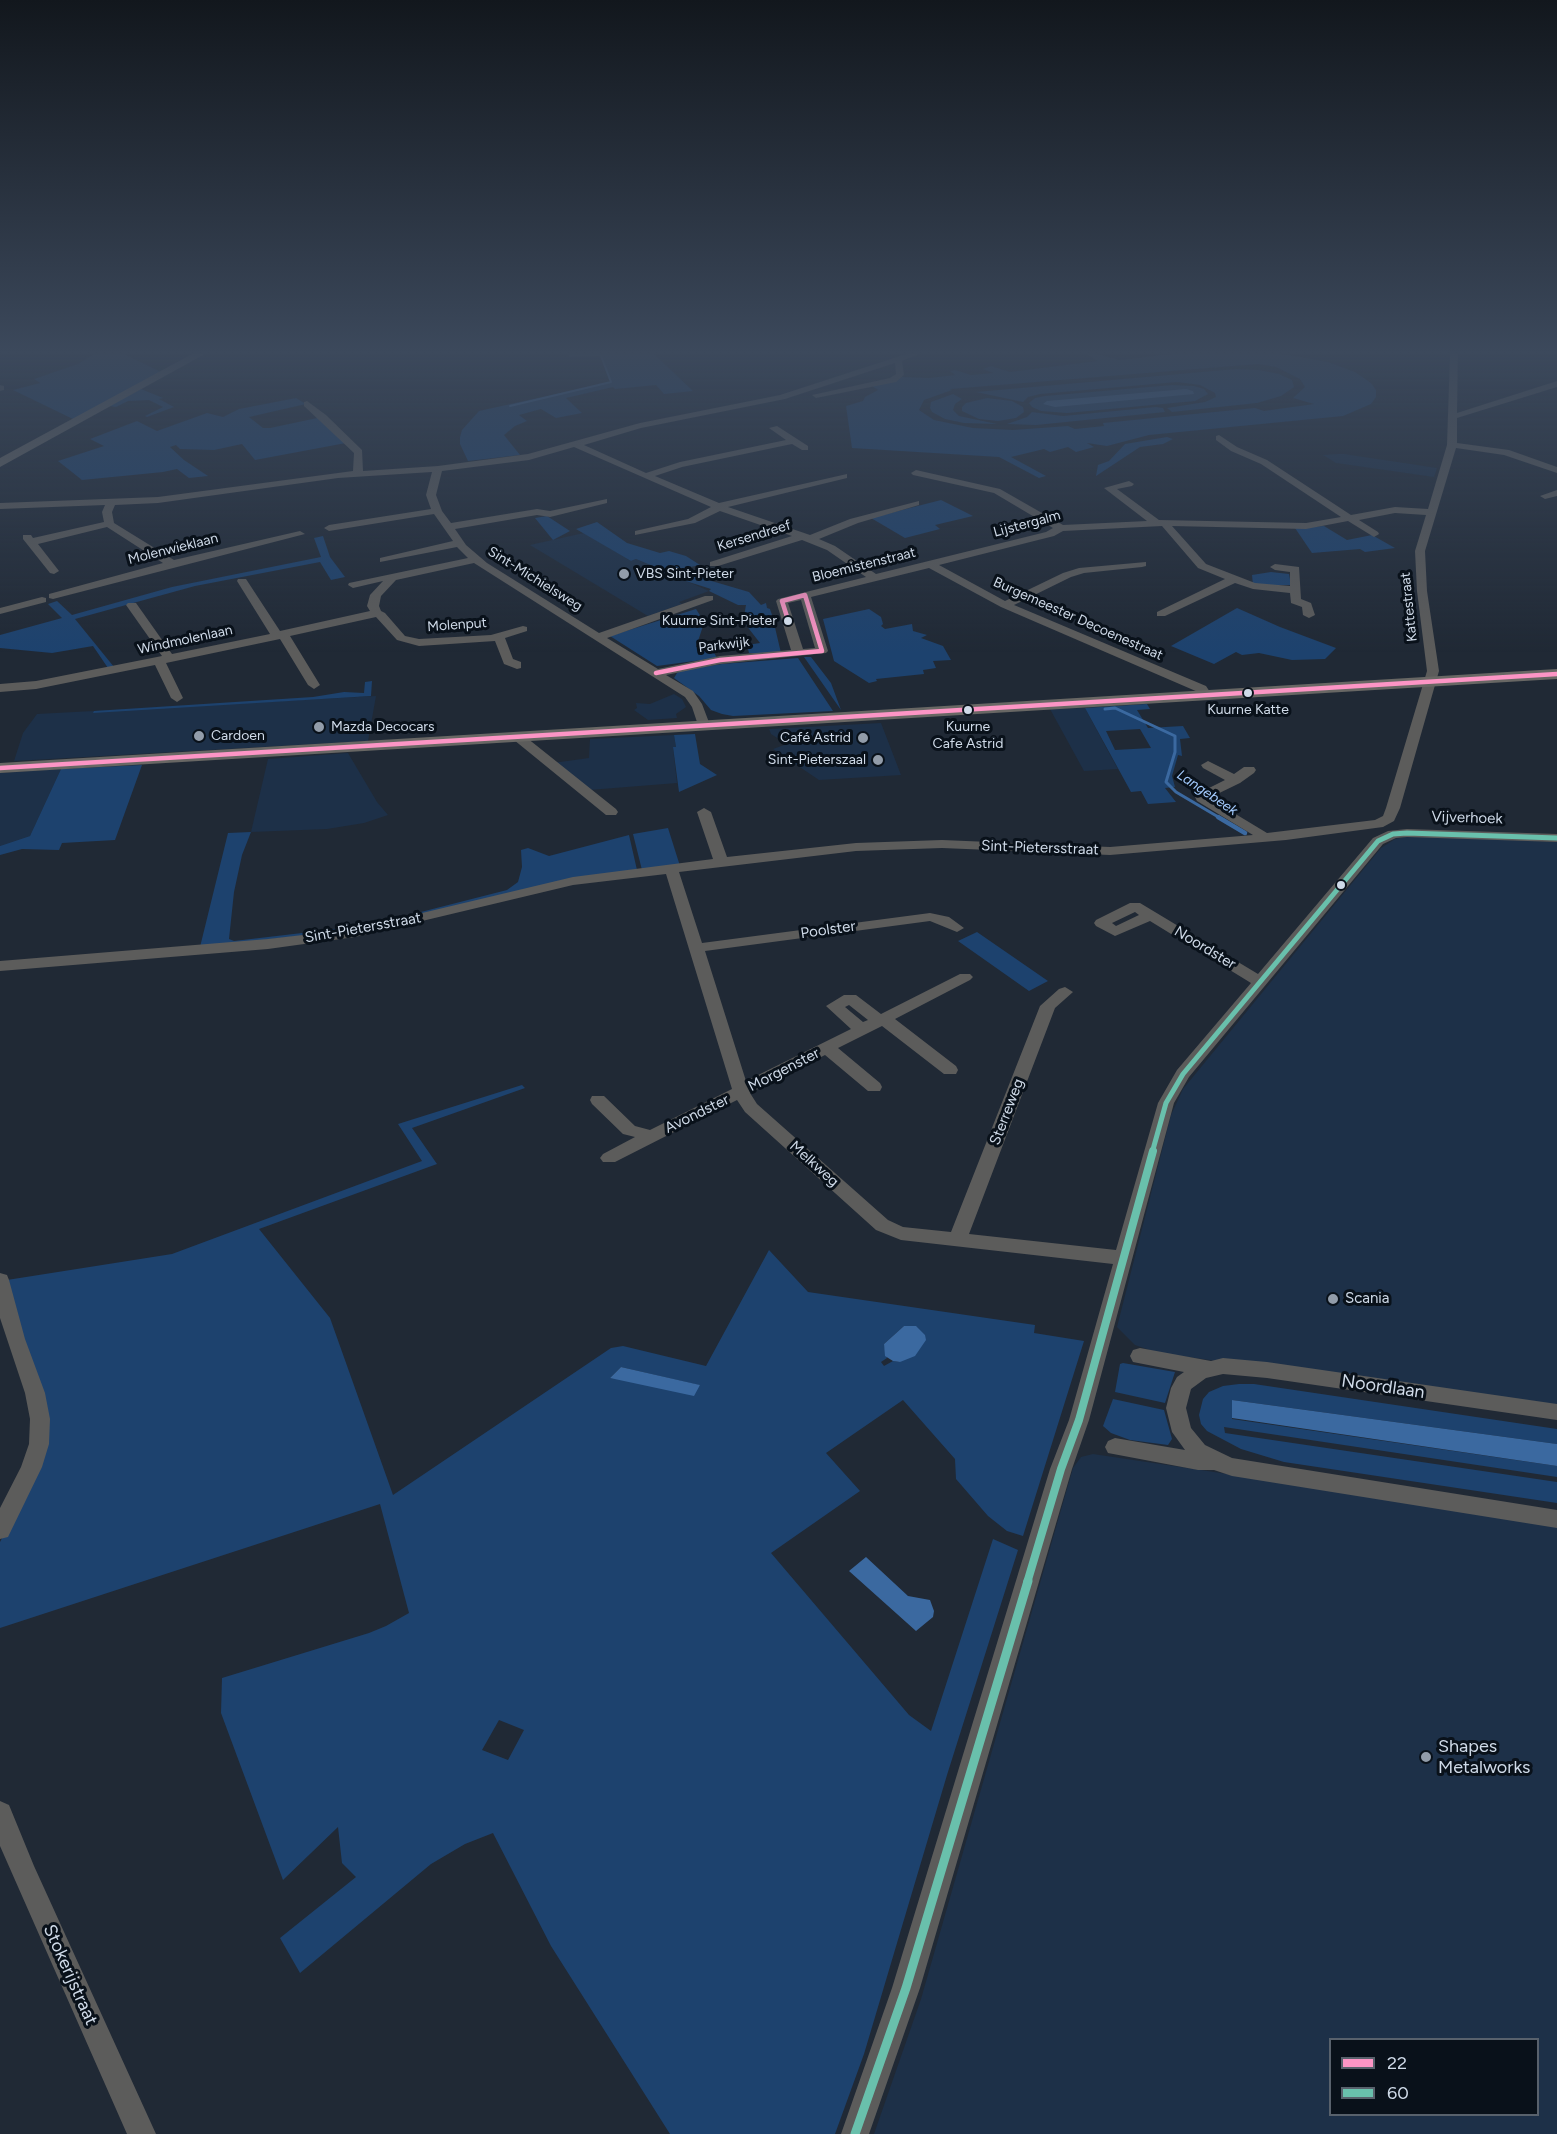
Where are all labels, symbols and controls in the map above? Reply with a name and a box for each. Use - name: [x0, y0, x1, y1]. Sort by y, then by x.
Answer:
- street label: Lijstergalm: [992, 507, 1062, 541]
- street label: Kersendreef: [715, 517, 793, 555]
- street label: Molenwieklaan: [126, 530, 220, 568]
- street label: Sint-Michielsweg: [485, 543, 585, 615]
- street label: Bloemistenstraat: [811, 544, 917, 586]
- place label: VBS Sint-Pieter: [636, 566, 734, 582]
- marker: VBS Sint-Pieter: [617, 567, 631, 581]
- street label: Kattestraat: [1397, 571, 1421, 643]
- street label: Burgemeester Decoenestraat: [991, 574, 1165, 664]
- place label: Kuurne Sint-Pieter: [662, 613, 777, 629]
- street label: Molenput: [427, 615, 487, 635]
- marker: Kuurne Sint-Pieter: [782, 615, 794, 627]
- street label: Windmolenlaan: [136, 622, 234, 658]
- street label: Parkwijk: [697, 634, 751, 656]
- marker: Kuurne Katte: [1242, 687, 1254, 699]
- place label: Kuurne Katte: [1207, 702, 1289, 718]
- marker: Kuurne Cafe Astrid: [962, 704, 974, 716]
- place label: Mazda Decocars: [331, 719, 435, 735]
- place label: Kuurne Cafe Astrid: [933, 719, 1003, 752]
- marker: Mazda Decocars: [312, 720, 326, 734]
- place label: Cardoen: [211, 728, 265, 744]
- marker: Cardoen: [192, 729, 206, 743]
- place label: Café Astrid: [780, 730, 851, 746]
- marker: Café Astrid: [856, 731, 870, 745]
- place label: Sint-Pieterszaal: [768, 752, 866, 768]
- marker: Sint-Pieterszaal: [871, 753, 885, 767]
- water label: Langebeek: [1173, 767, 1241, 819]
- street label: Vijverhoek: [1431, 808, 1503, 828]
- street label: Sint-Pietersstraat: [981, 837, 1099, 859]
- unlabelled marker: [1335, 879, 1347, 891]
- street label: Sint-Pietersstraat: [303, 909, 423, 947]
- street label: Poolster: [799, 917, 857, 943]
- street label: Noordster: [1171, 923, 1239, 973]
- street label: Morgenster: [745, 1044, 823, 1096]
- street label: Sterreweg: [986, 1076, 1028, 1148]
- street label: Avondster: [662, 1091, 732, 1137]
- street label: Melkweg: [786, 1137, 842, 1191]
- place label: Scania: [1345, 1290, 1389, 1308]
- marker: Scania: [1326, 1292, 1340, 1306]
- street label: Noordlaan: [1340, 1370, 1426, 1404]
- place label: Shapes Metalworks: [1438, 1736, 1530, 1778]
- marker: Shapes Metalworks: [1419, 1750, 1433, 1764]
- street label: Stokerijstraat: [38, 1921, 102, 2029]
- legend: [1329, 2038, 1539, 2116]
- text: 22: [1387, 2052, 1407, 2074]
- text: 60: [1387, 2082, 1409, 2104]

